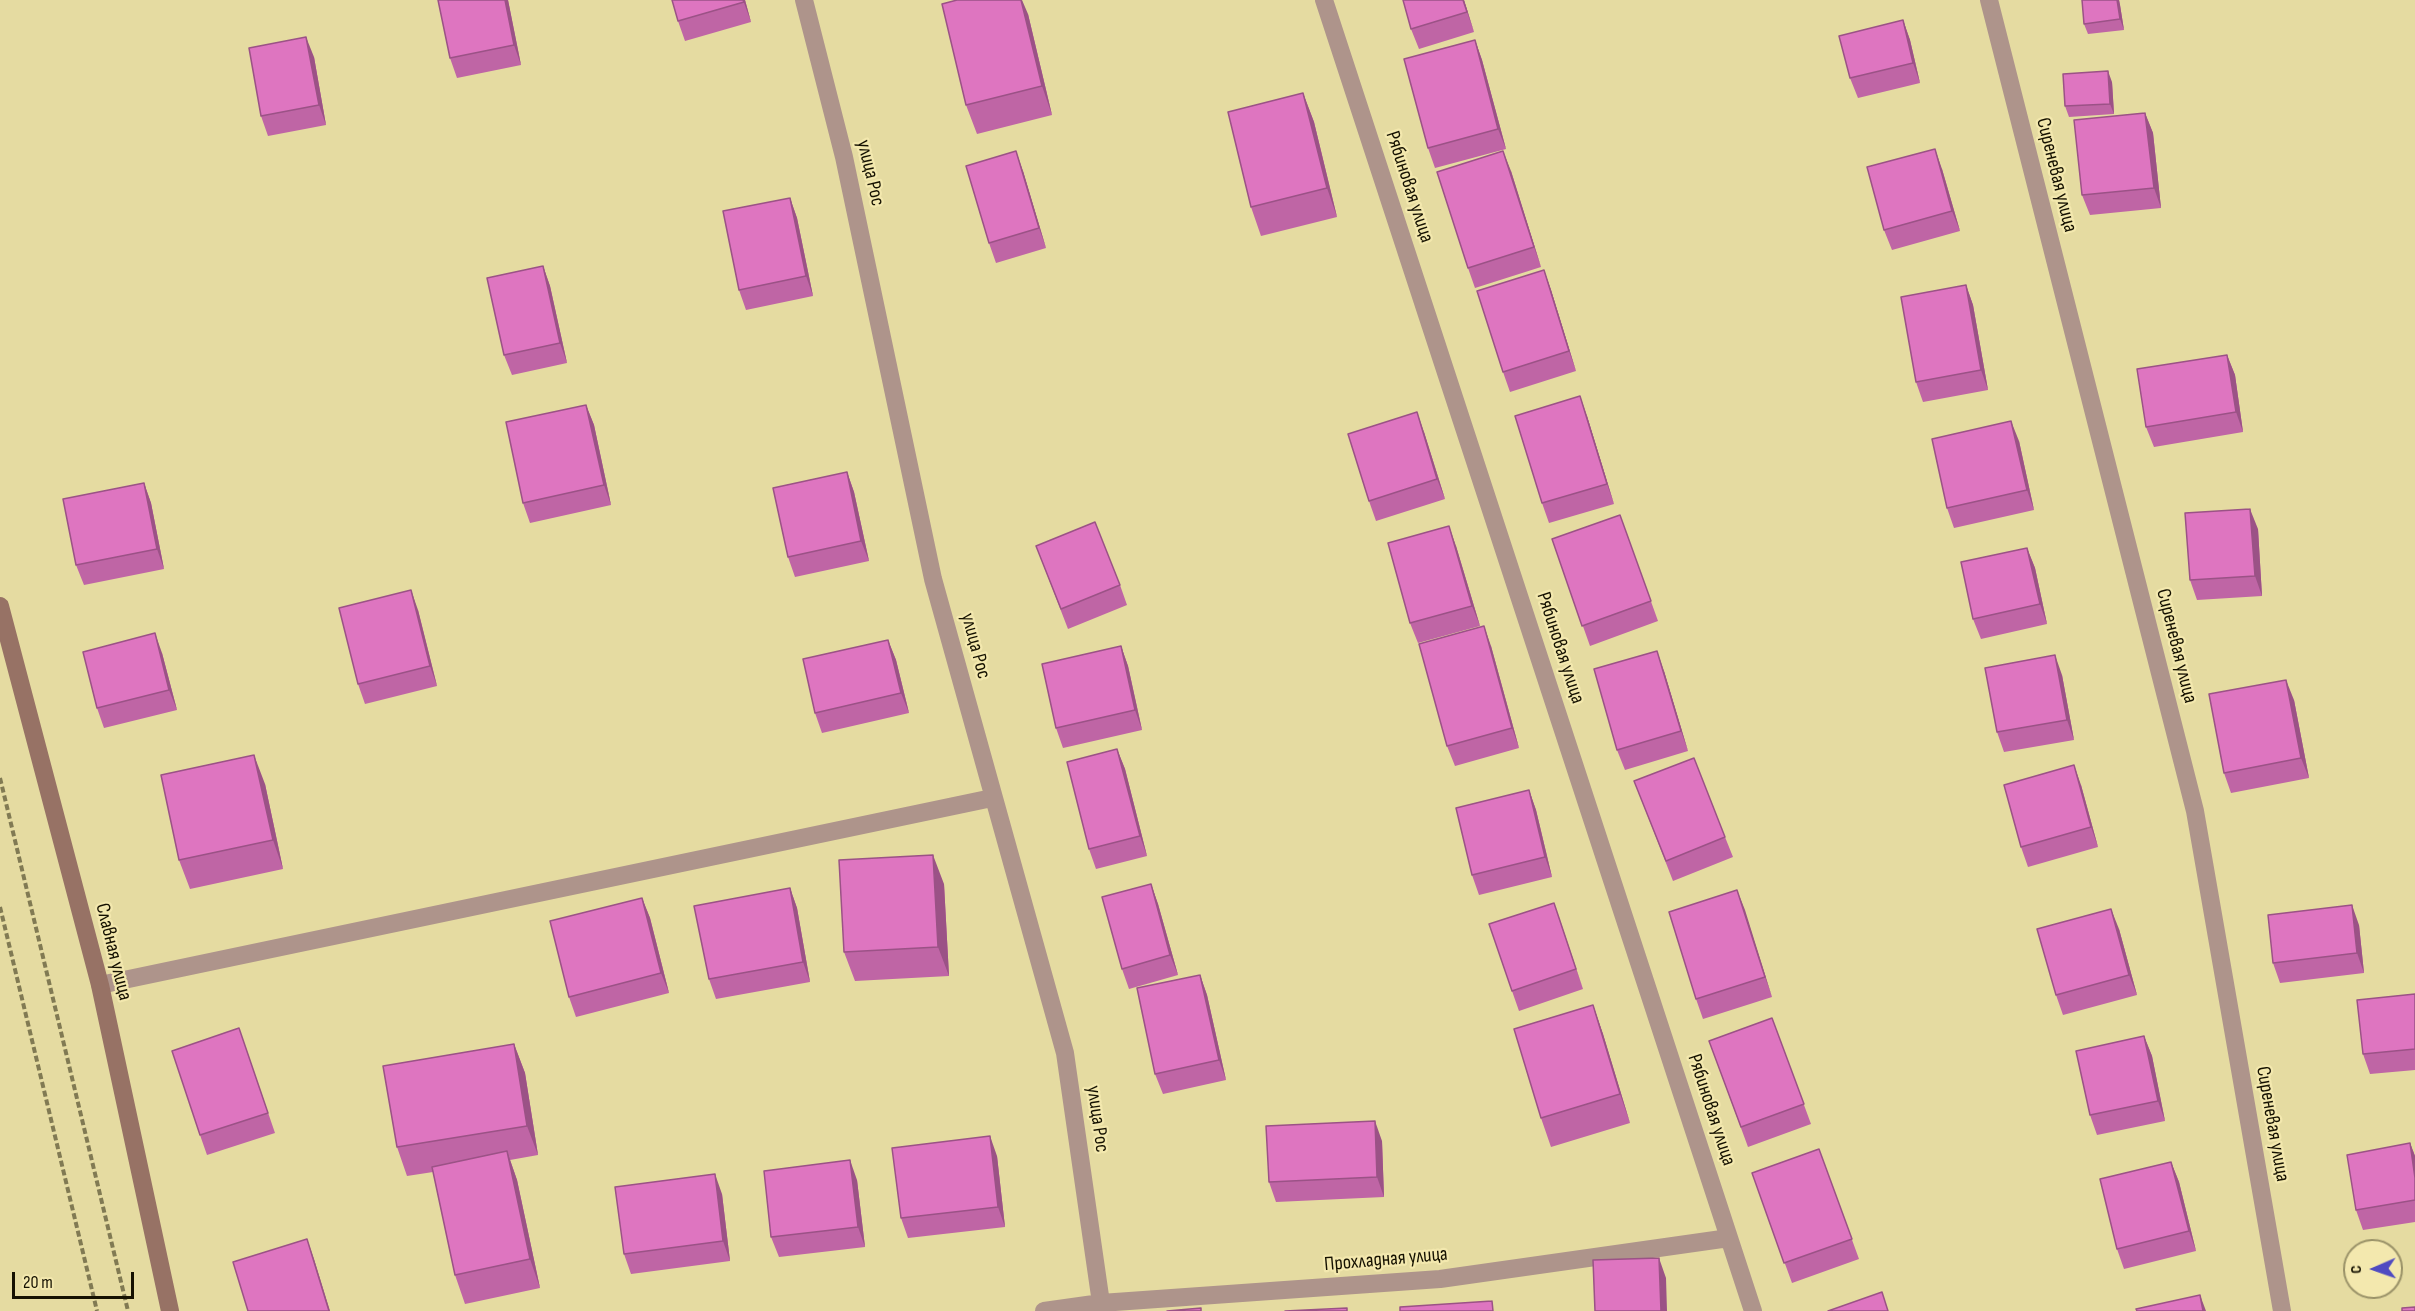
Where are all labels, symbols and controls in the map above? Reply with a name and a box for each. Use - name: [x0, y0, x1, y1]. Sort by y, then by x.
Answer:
- street label: Сиреневая улица: [2030, 115, 2082, 235]
- street label: Рябиновая улица: [1380, 128, 1438, 246]
- street label: улица Рос: [851, 138, 889, 208]
- street label: Сиреневая улица: [2150, 586, 2202, 706]
- street label: Рябиновая улица: [1531, 589, 1589, 707]
- street label: улица Рос: [955, 611, 995, 681]
- street label: Славная улица: [89, 901, 137, 1003]
- street label: Рябиновая улица: [1682, 1051, 1740, 1169]
- street label: Сиреневая улица: [2250, 1064, 2294, 1184]
- street label: улица Рос: [1080, 1084, 1114, 1154]
- north arrow: [2343, 1239, 2403, 1299]
- street label: Прохладная улица: [1323, 1243, 1449, 1277]
- scale bar: [15, 1260, 136, 1298]
- text: С: [2347, 1265, 2366, 1274]
- text: 20 m: [23, 1272, 53, 1293]

